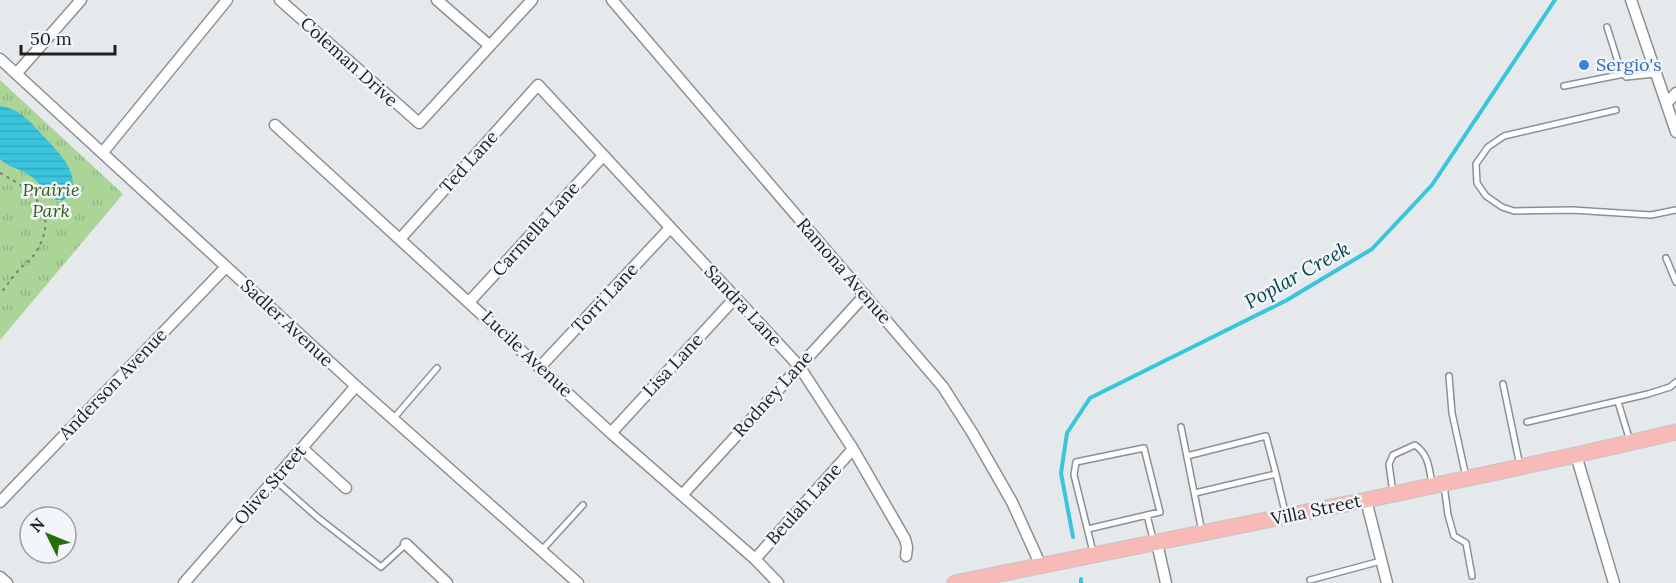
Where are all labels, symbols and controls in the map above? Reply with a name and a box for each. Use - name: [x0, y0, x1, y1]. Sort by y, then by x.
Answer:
- street label: Coleman Drive: [296, 12, 403, 112]
- scale bar: [21, 18, 116, 56]
- text: 50 m: [30, 27, 72, 50]
- place label: Sergio's: [1596, 53, 1661, 76]
- marker: Sergio's: [1577, 58, 1591, 72]
- street label: Ted Lane: [434, 125, 503, 198]
- street label: Carmella Lane: [487, 176, 585, 281]
- park label: Prairie Park: [23, 178, 79, 222]
- street label: Ramona Avenue: [792, 213, 897, 329]
- water label: Poplar Creek: [1240, 235, 1354, 314]
- street label: Torri Lane: [566, 258, 643, 337]
- street label: Sandra Lane: [700, 260, 787, 352]
- street label: Sadler Avenue: [236, 274, 339, 372]
- street label: Lucile Avenue: [477, 306, 578, 402]
- street label: Anderson Avenue: [53, 323, 172, 445]
- street label: Lisa Lane: [637, 328, 708, 401]
- street label: Rodney Lane: [728, 346, 817, 442]
- street label: Olive Street: [229, 440, 311, 529]
- street label: Beulah Lane: [761, 458, 847, 549]
- street label: Villa Street: [1268, 489, 1363, 530]
- north arrow: [18, 505, 78, 565]
- text: N: [25, 513, 49, 536]

